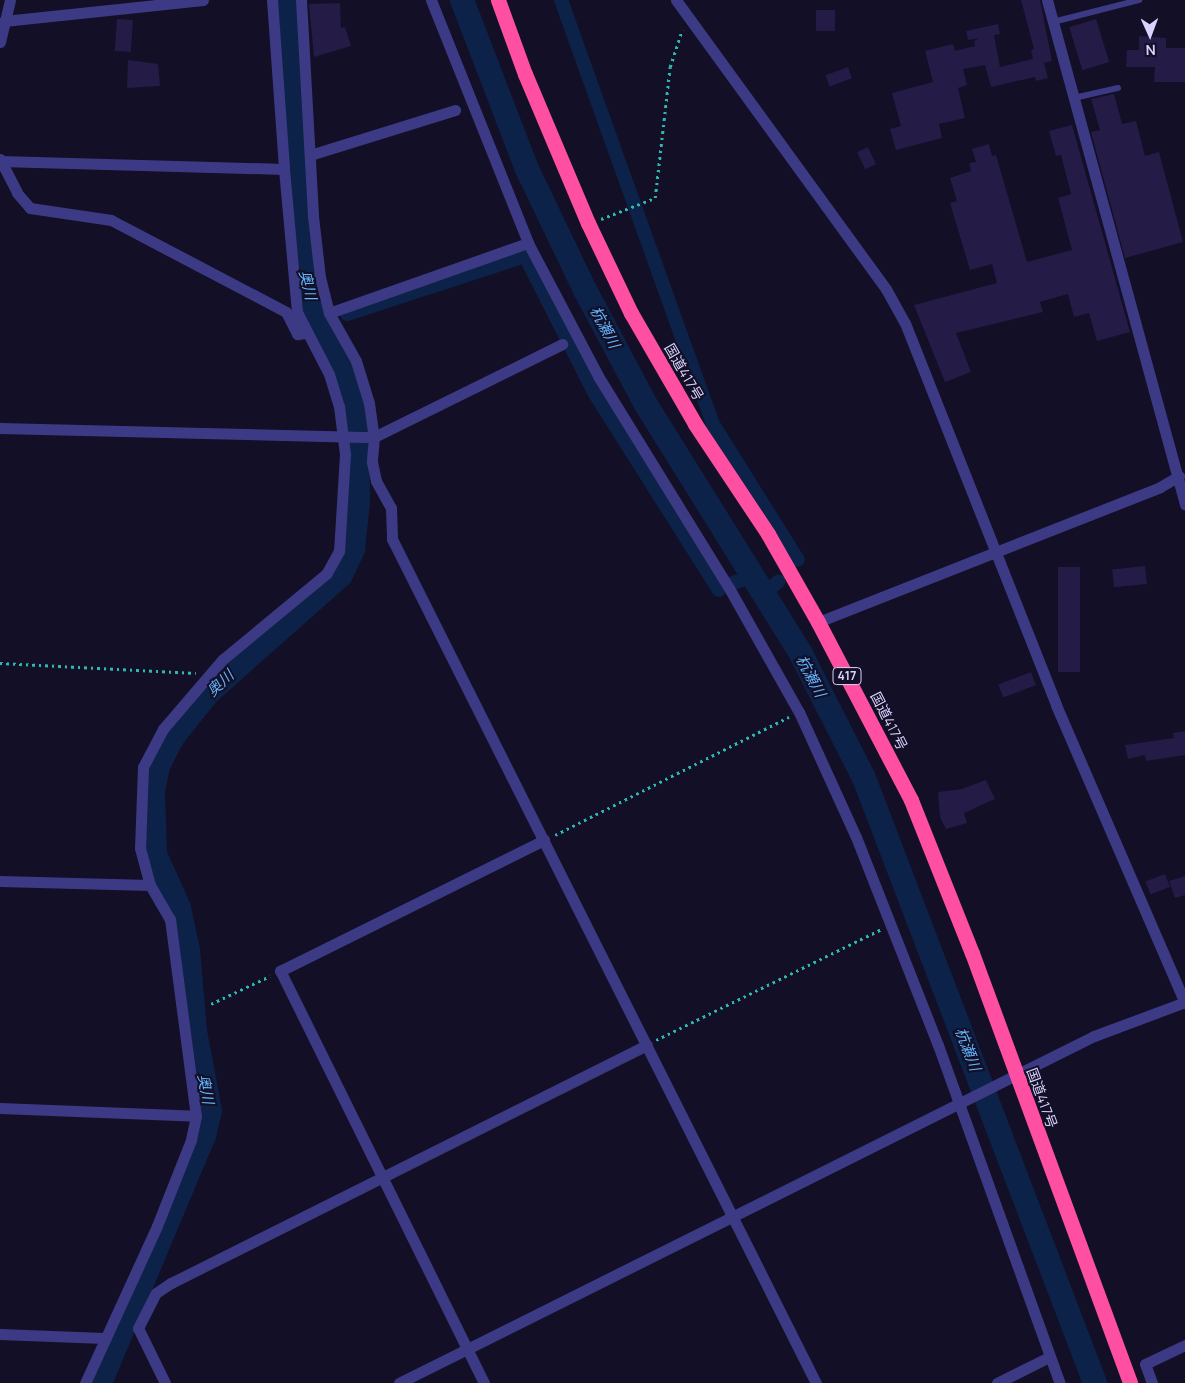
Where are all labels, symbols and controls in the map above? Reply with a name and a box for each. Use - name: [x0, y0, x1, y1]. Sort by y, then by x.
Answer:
- north arrow: [1125, 10, 1175, 60]
- text: N: [1145, 41, 1156, 60]
- water label: 奥川: [296, 268, 320, 302]
- water label: 杭瀬川: [586, 303, 624, 351]
- street label: 国道417号: [661, 341, 707, 403]
- water label: 杭瀬川: [792, 652, 830, 700]
- water label: 奥川: [203, 666, 237, 700]
- road number: 417: [832, 666, 862, 686]
- street label: 国道417号: [867, 689, 911, 753]
- water label: 杭瀬川: [952, 1025, 984, 1073]
- street label: 国道417号: [1023, 1066, 1061, 1130]
- water label: 奥川: [195, 1073, 217, 1105]

